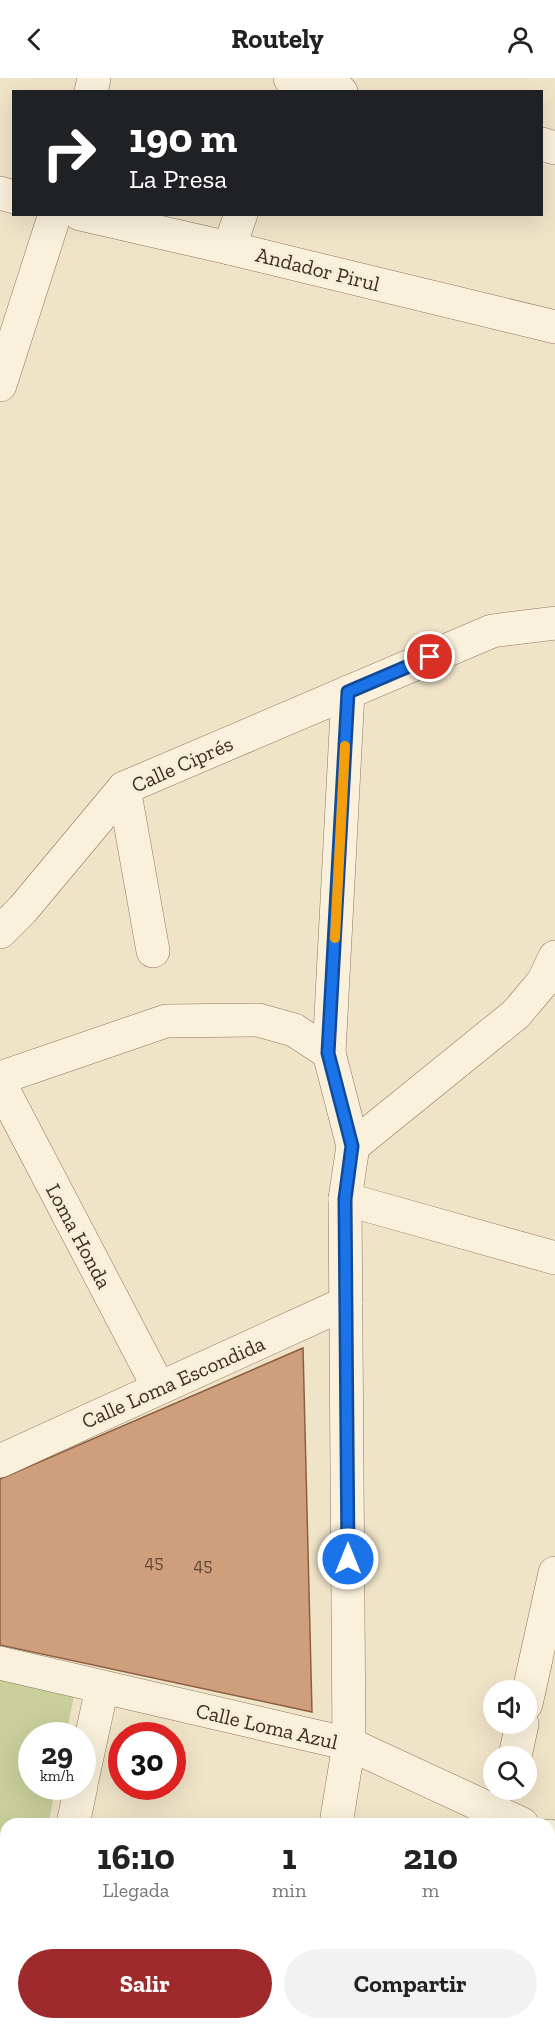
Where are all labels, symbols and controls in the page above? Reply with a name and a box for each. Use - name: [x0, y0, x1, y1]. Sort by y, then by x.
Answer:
- icon: back: [18, 23, 51, 56]
- text: Routely: [231, 23, 324, 55]
- icon: person: [504, 23, 537, 56]
- text: 190 m: [129, 112, 237, 163]
- icon: right: [30, 114, 108, 192]
- text: La Presa: [129, 163, 227, 195]
- street label: Andador Pirul: [253, 242, 383, 297]
- pin: [404, 631, 455, 682]
- icon: arrive: [413, 640, 446, 673]
- street label: Calle Ciprés: [127, 731, 237, 797]
- street label: Loma Honda: [41, 1179, 117, 1293]
- street label: Calle Loma Escondida: [78, 1330, 268, 1434]
- position arrow: [316, 1527, 380, 1591]
- house number: 45: [145, 1551, 163, 1573]
- house number: 45: [194, 1554, 212, 1576]
- map controls: [483, 1680, 537, 1800]
- button: sound: [483, 1680, 537, 1734]
- street label: Calle Loma Azul: [194, 1698, 341, 1755]
- speed limit sign: 30: [108, 1722, 186, 1800]
- text: 29: [41, 1736, 73, 1772]
- button: search: [483, 1746, 537, 1800]
- text: km/h: [40, 1767, 74, 1785]
- text: 16:10: [97, 1835, 175, 1878]
- text: 1: [282, 1835, 296, 1878]
- text: 210: [403, 1835, 458, 1878]
- text: Llegada: [103, 1878, 169, 1902]
- text: min: [272, 1878, 306, 1902]
- text: m: [422, 1878, 439, 1902]
- button: Salir: [18, 1949, 272, 2018]
- button: Compartir: [284, 1949, 537, 2018]

